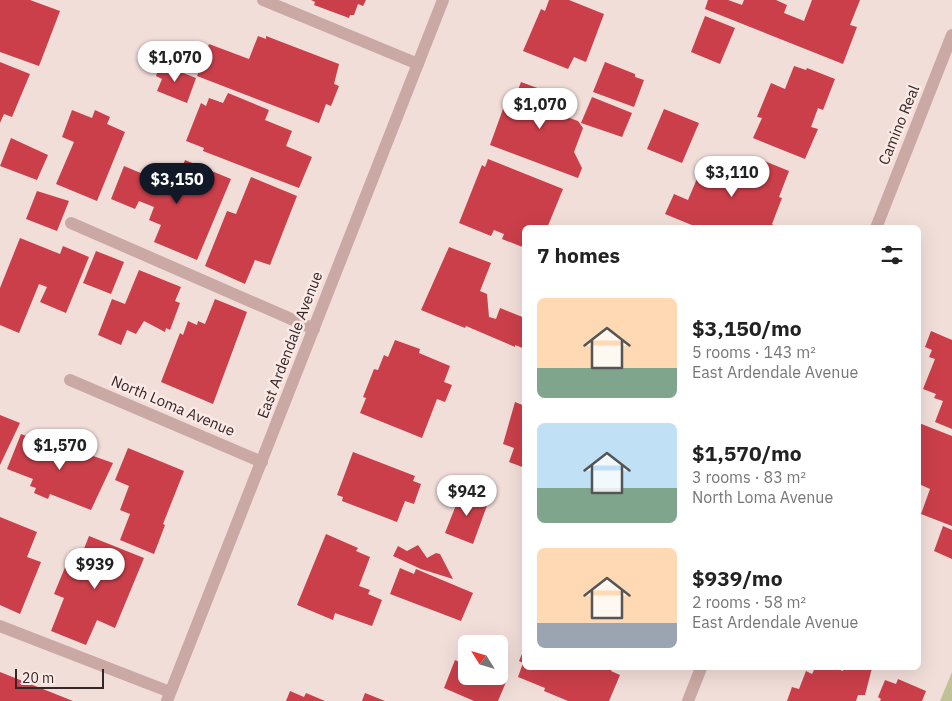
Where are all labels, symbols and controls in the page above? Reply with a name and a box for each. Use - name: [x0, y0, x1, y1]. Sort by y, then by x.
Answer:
- pin: $1,070: [134, 41, 216, 83]
- text: $1,070: [149, 47, 201, 67]
- street label: Camino Real: [874, 82, 923, 167]
- pin: $1,070: [499, 88, 581, 130]
- text: $1,070: [514, 94, 566, 114]
- pin: $3,110: [691, 156, 773, 198]
- pin: $3,150: [136, 162, 218, 205]
- text: $3,110: [706, 162, 758, 182]
- text: $3,150: [151, 169, 203, 189]
- text: 7 homes: [537, 241, 620, 269]
- icon: filters: [878, 241, 906, 269]
- street label: East Ardendale Avenue: [253, 269, 326, 421]
- text: $3,150/mo: [692, 314, 802, 342]
- icon: home: [577, 318, 637, 378]
- text: 5 rooms · 143 m²: [692, 342, 816, 362]
- text: East Ardendale Avenue: [692, 362, 858, 382]
- street label: North Loma Avenue: [109, 371, 238, 440]
- pin: $1,570: [19, 428, 101, 471]
- text: $1,570: [34, 435, 86, 455]
- text: $1,570/mo: [692, 439, 802, 467]
- icon: home: [577, 443, 637, 503]
- text: 3 rooms · 83 m²: [692, 467, 806, 487]
- pin: $942: [437, 474, 497, 517]
- text: $942: [448, 481, 486, 501]
- text: North Loma Avenue: [692, 487, 833, 507]
- pin: $939: [65, 548, 125, 590]
- text: $939: [76, 554, 114, 574]
- text: $939/mo: [692, 564, 783, 592]
- icon: home: [577, 568, 637, 628]
- text: 2 rooms · 58 m²: [692, 592, 806, 612]
- text: East Ardendale Avenue: [692, 612, 858, 632]
- north arrow: [458, 635, 508, 685]
- map controls: [458, 635, 508, 685]
- scale bar: [15, 666, 104, 689]
- text: 20 m: [22, 669, 54, 687]

